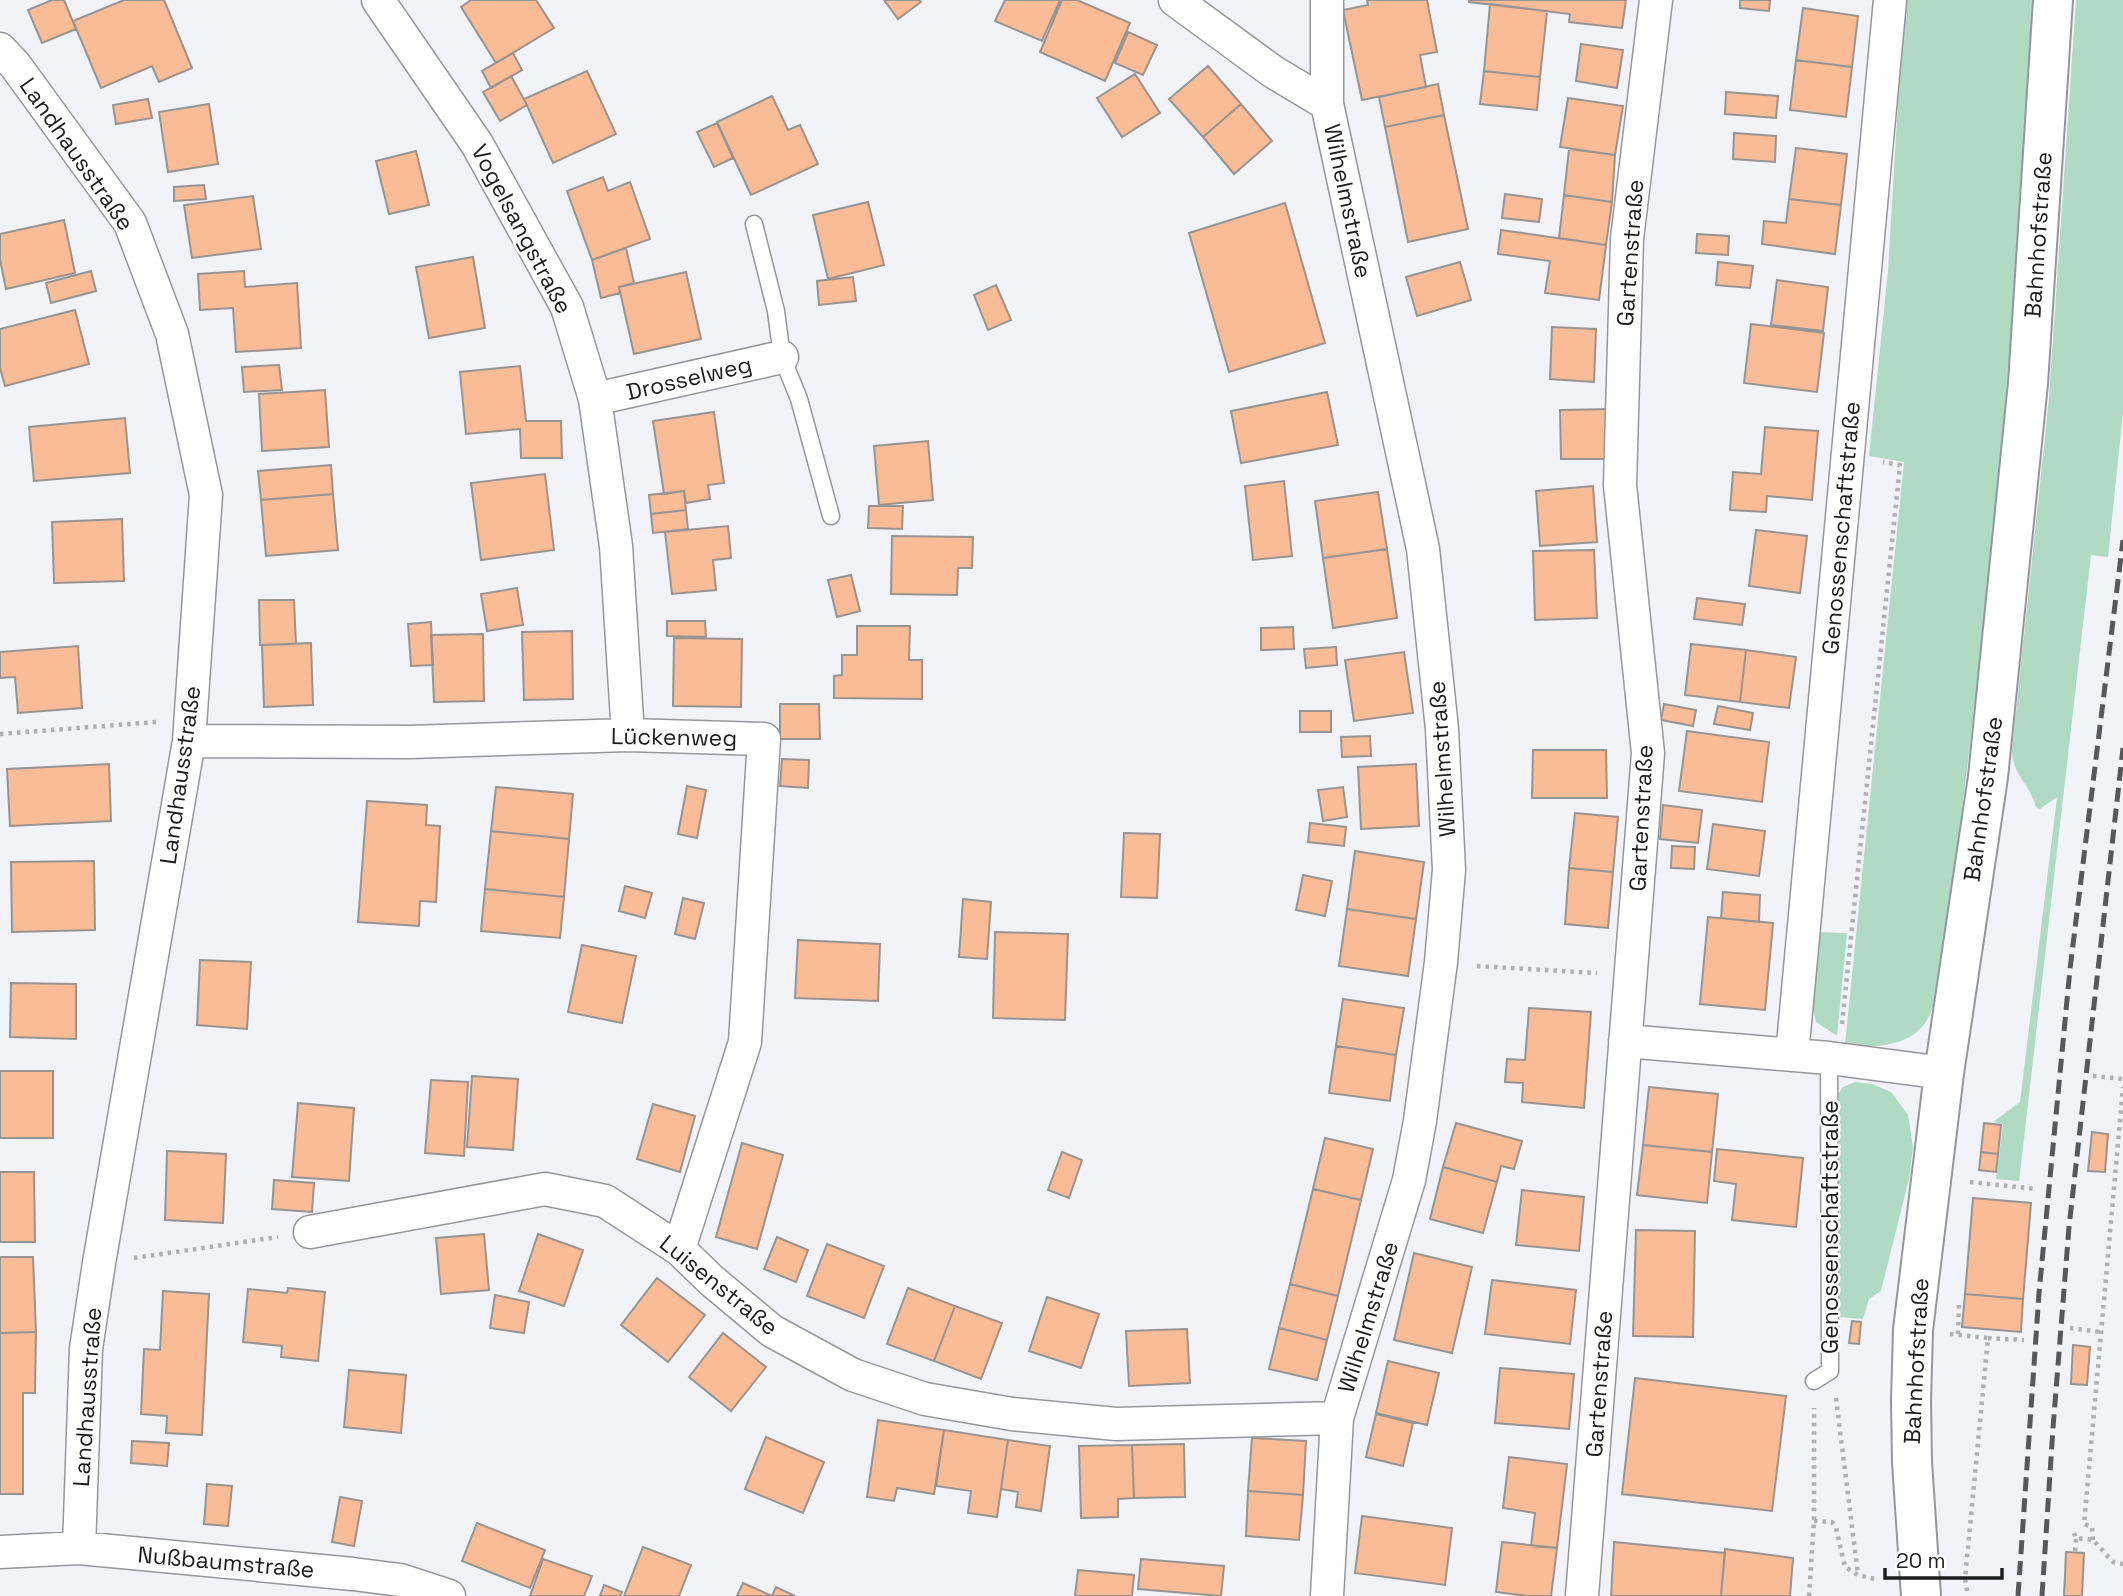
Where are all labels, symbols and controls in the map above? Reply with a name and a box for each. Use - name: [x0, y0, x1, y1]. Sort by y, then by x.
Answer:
- street label: Landhausstraße: [13, 72, 141, 236]
- street label: Wilhelmstraße: [1317, 121, 1379, 281]
- street label: Vogelsangstraße: [465, 139, 579, 319]
- street label: Bahnhofstraße: [2017, 151, 2059, 319]
- street label: Gartenstraße: [1610, 179, 1650, 327]
- street label: Drosselweg: [623, 349, 755, 407]
- street label: Genossenschaftstraße: [1815, 400, 1867, 656]
- street label: Wilhelmstraße: [1422, 680, 1462, 838]
- street label: Landhausstraße: [153, 684, 207, 866]
- street label: Bahnhofstraße: [1957, 714, 2009, 884]
- street label: Lückenweg: [611, 721, 737, 753]
- street label: Gartenstraße: [1622, 744, 1660, 892]
- street label: Genossenschaftstraße: [1815, 1100, 1845, 1354]
- street label: Luisenstraße: [654, 1228, 784, 1342]
- street label: Wilhelmstraße: [1331, 1238, 1405, 1396]
- street label: Bahnhofstraße: [1897, 1277, 1935, 1445]
- street label: Landhausstraße: [66, 1306, 108, 1488]
- street label: Gartenstraße: [1579, 1310, 1619, 1458]
- scale bar: [1885, 1536, 2002, 1580]
- street label: Nußbaumstraße: [136, 1539, 316, 1585]
- text: 20 m: [1896, 1547, 1946, 1574]

